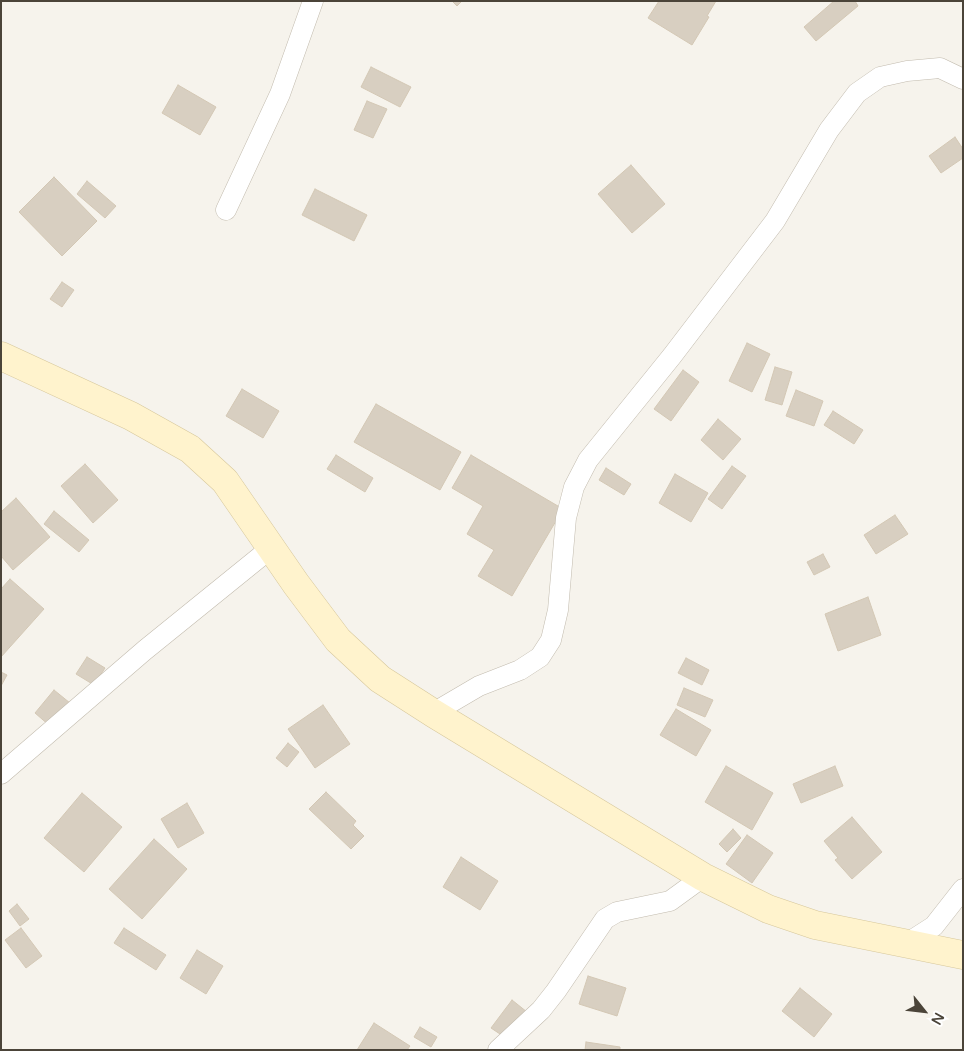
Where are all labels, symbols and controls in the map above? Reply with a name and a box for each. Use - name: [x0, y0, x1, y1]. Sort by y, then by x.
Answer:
- north arrow: [899, 986, 949, 1036]
- text: N: [927, 1009, 948, 1028]

